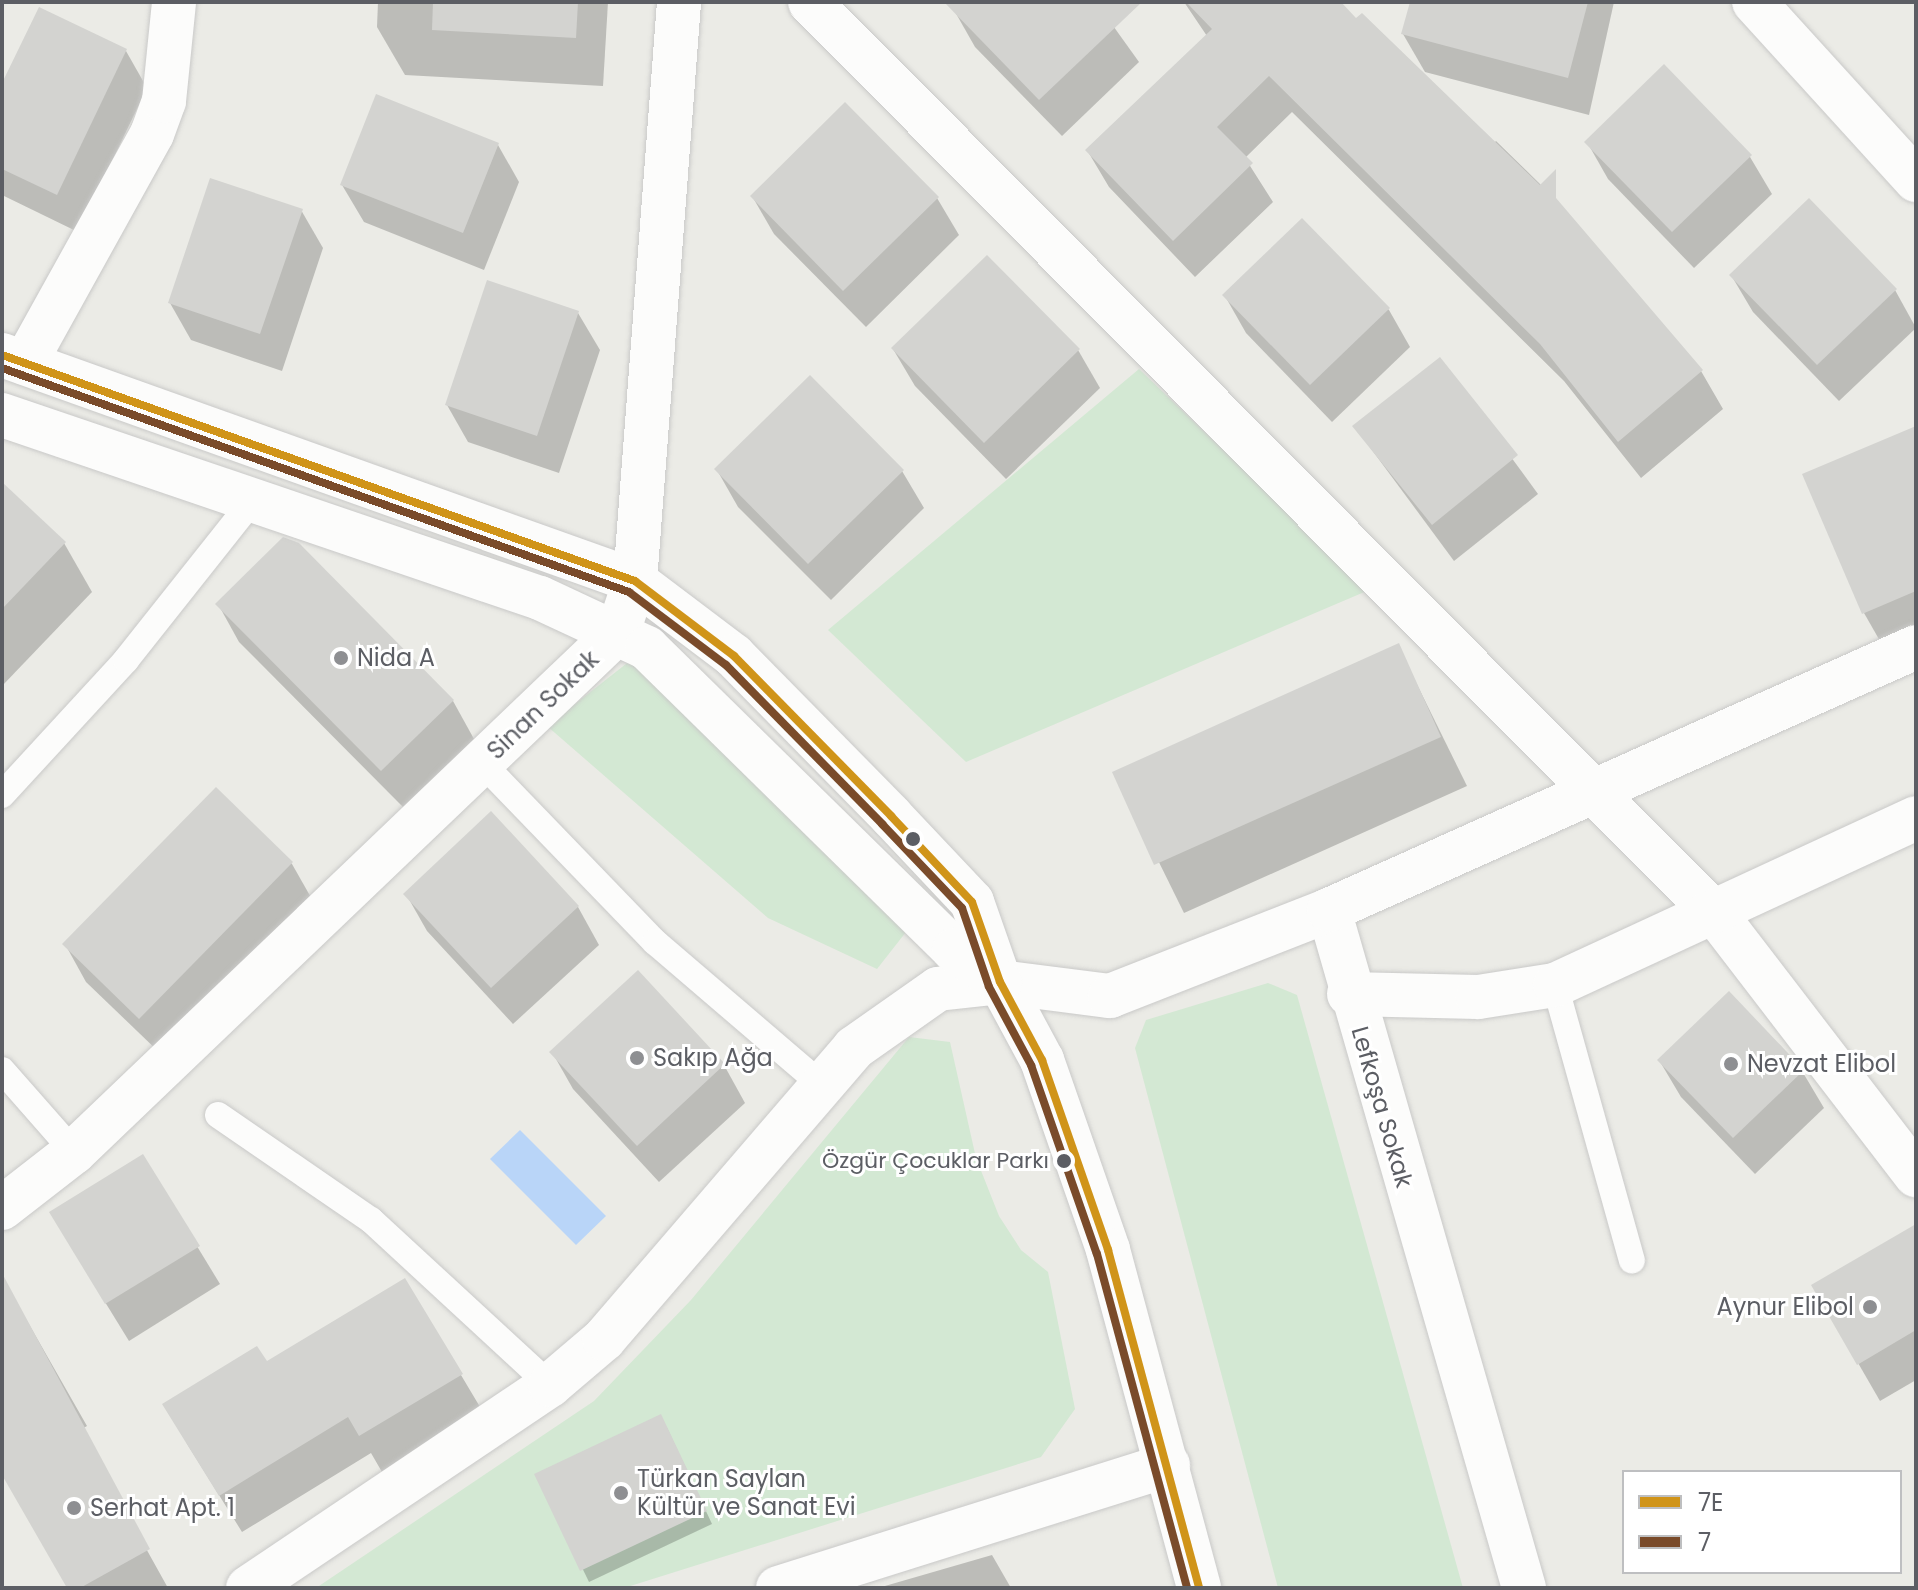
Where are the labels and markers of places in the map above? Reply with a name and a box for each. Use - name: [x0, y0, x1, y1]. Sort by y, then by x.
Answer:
- place label: Nida A: [357, 644, 435, 672]
- marker: Nida A: [332, 649, 350, 667]
- unlabelled marker: [905, 831, 921, 847]
- place label: Sakıp Ağa: [653, 1044, 773, 1072]
- marker: Sakıp Ağa: [628, 1049, 646, 1067]
- place label: Nevzat Elibol: [1747, 1050, 1896, 1078]
- marker: Nevzat Elibol: [1722, 1055, 1740, 1073]
- place label: Özgür Çocuklar Parkı: [822, 1148, 1049, 1174]
- marker: Özgür Çocuklar Parkı: [1056, 1153, 1072, 1169]
- place label: Aynur Elibol: [1717, 1293, 1854, 1321]
- marker: Aynur Elibol: [1861, 1298, 1879, 1316]
- place label: Türkan Saylan Kültür ve Sanat Evi: [637, 1465, 856, 1521]
- marker: Türkan Saylan Kültür ve Sanat Evi: [612, 1484, 630, 1502]
- place label: Serhat Apt. 1: [90, 1494, 235, 1522]
- marker: Serhat Apt. 1: [65, 1499, 83, 1517]

